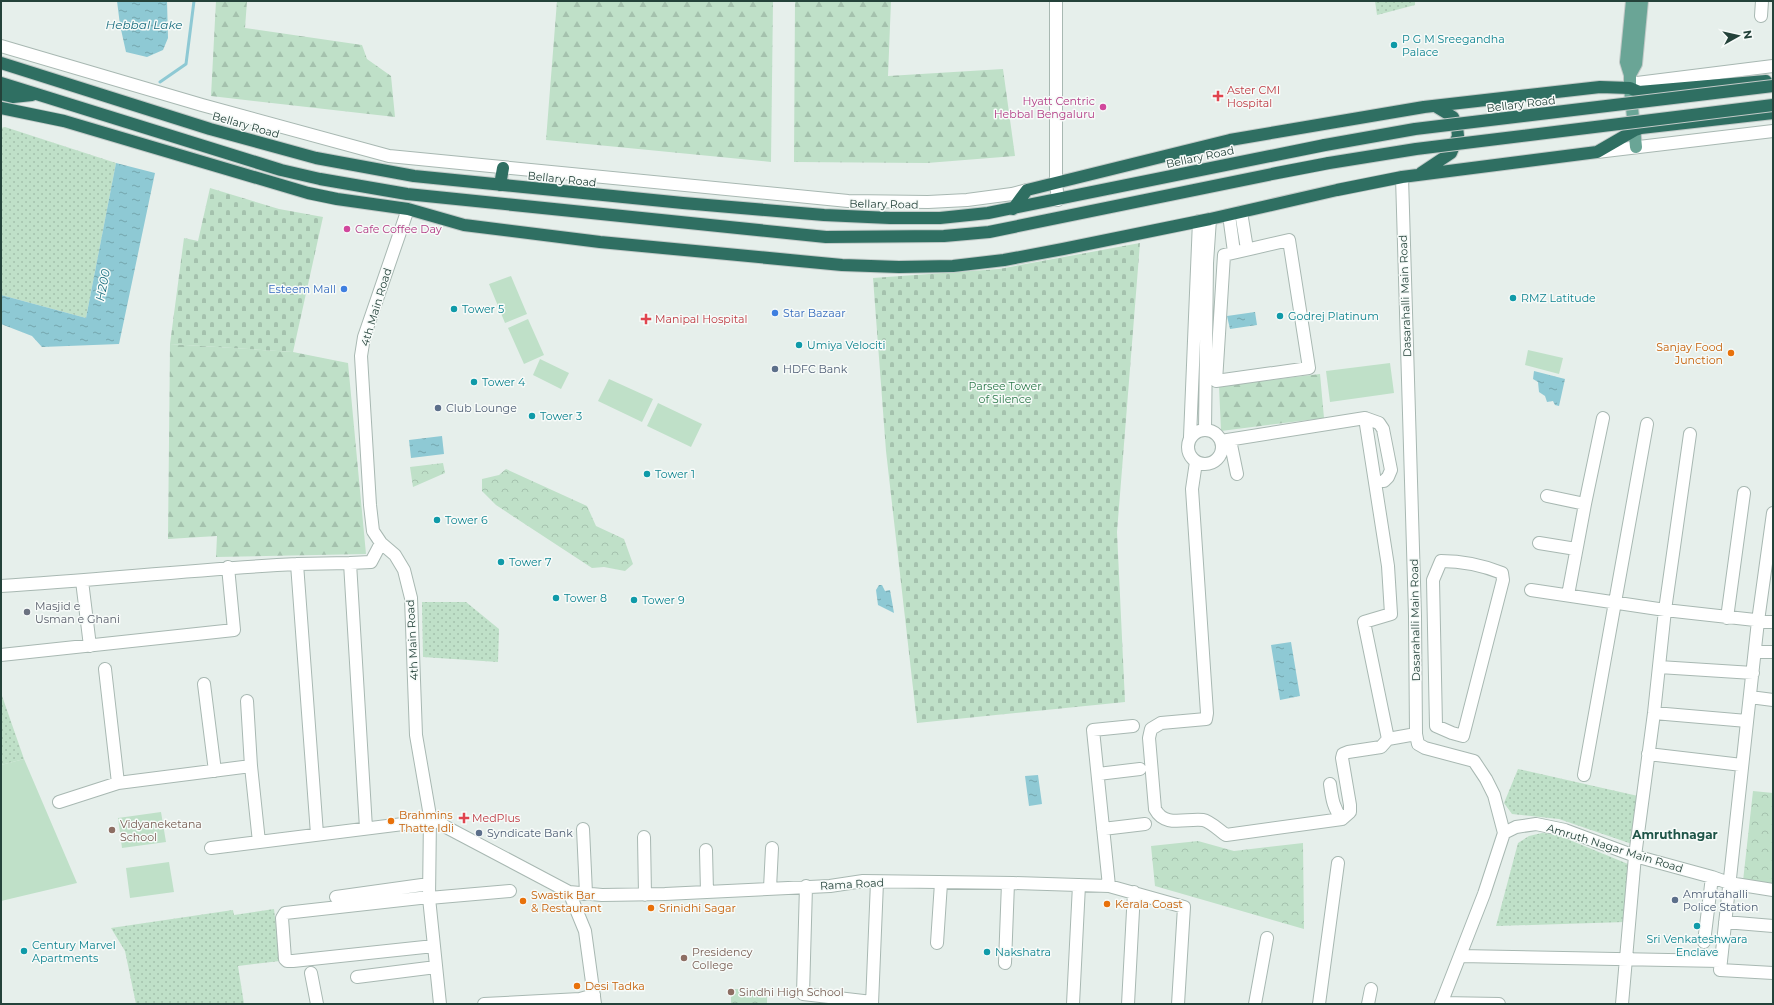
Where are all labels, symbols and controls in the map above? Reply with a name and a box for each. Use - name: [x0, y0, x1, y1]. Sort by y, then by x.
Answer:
- north arrow: [1718, 16, 1758, 56]
- water label: Hebbal Lake: [105, 17, 183, 32]
- text: N: [1740, 29, 1755, 40]
- place label: P G M Sreegandha Palace: [1402, 32, 1505, 59]
- marker: P G M Sreegandha Palace: [1389, 40, 1399, 50]
- place label: Aster CMI Hospital: [1227, 83, 1280, 110]
- marker: Aster CMI Hospital: [1212, 90, 1224, 102]
- street label: Bellary Road: [1486, 93, 1556, 115]
- place label: Hyatt Centric Hebbal Bengaluru: [994, 94, 1095, 121]
- marker: Hyatt Centric Hebbal Bengaluru: [1098, 102, 1108, 112]
- street label: Bellary Road: [211, 109, 281, 141]
- street label: Bellary Road: [1165, 143, 1235, 171]
- street label: Bellary Road: [527, 168, 597, 190]
- street label: Bellary Road: [849, 196, 919, 212]
- place label: Cafe Coffee Day: [355, 222, 442, 236]
- marker: Cafe Coffee Day: [342, 224, 352, 234]
- street label: Dasarahalli Main Road: [1396, 234, 1414, 358]
- street label: 4th Main Road: [357, 266, 395, 348]
- water label: H200: [92, 268, 113, 302]
- place label: Esteem Mall: [268, 282, 336, 296]
- marker: Esteem Mall: [339, 284, 349, 294]
- place label: RMZ Latitude: [1521, 291, 1596, 305]
- marker: RMZ Latitude: [1508, 293, 1518, 303]
- place label: Tower 5: [462, 302, 504, 316]
- marker: Tower 5: [449, 304, 459, 314]
- place label: Star Bazaar: [783, 306, 846, 320]
- marker: Star Bazaar: [770, 308, 780, 318]
- place label: Godrej Platinum: [1288, 309, 1379, 323]
- marker: Godrej Platinum: [1275, 311, 1285, 321]
- place label: Manipal Hospital: [655, 312, 747, 326]
- marker: Manipal Hospital: [640, 313, 652, 325]
- place label: Umiya Velociti: [807, 338, 885, 352]
- marker: Umiya Velociti: [794, 340, 804, 350]
- place label: Sanjay Food Junction: [1656, 340, 1723, 367]
- marker: Sanjay Food Junction: [1726, 348, 1736, 358]
- place label: HDFC Bank: [783, 362, 848, 376]
- marker: HDFC Bank: [770, 364, 780, 374]
- place label: Tower 4: [482, 375, 526, 389]
- marker: Tower 4: [469, 377, 479, 387]
- park label: Parsee Tower of Silence: [968, 379, 1042, 406]
- place label: Club Lounge: [446, 401, 517, 415]
- marker: Club Lounge: [433, 403, 443, 413]
- place label: Tower 3: [540, 409, 582, 423]
- marker: Tower 3: [527, 411, 537, 421]
- place label: Tower 1: [655, 467, 695, 481]
- marker: Tower 1: [642, 469, 652, 479]
- place label: Tower 6: [445, 513, 488, 527]
- marker: Tower 6: [432, 515, 442, 525]
- place label: Tower 7: [509, 555, 551, 569]
- marker: Tower 7: [496, 557, 506, 567]
- street label: Dasarahalli Main Road: [1407, 559, 1423, 681]
- place label: Tower 8: [564, 591, 607, 605]
- marker: Tower 8: [551, 593, 561, 603]
- place label: Tower 9: [642, 593, 685, 607]
- marker: Tower 9: [629, 595, 639, 605]
- place label: Masjid e Usman e Ghani: [35, 599, 120, 626]
- street label: 4th Main Road: [403, 599, 421, 681]
- marker: Masjid e Usman e Ghani: [22, 607, 32, 617]
- place label: Brahmins Thatte Idli: [399, 808, 454, 835]
- place label: MedPlus: [472, 811, 521, 825]
- marker: MedPlus: [459, 813, 469, 823]
- marker: Brahmins Thatte Idli: [386, 816, 396, 826]
- place label: Vidyaneketana School: [120, 817, 202, 844]
- street label: Amruth Nagar Main Road: [1545, 821, 1685, 875]
- marker: Vidyaneketana School: [107, 825, 117, 835]
- place label: Syndicate Bank: [487, 826, 573, 840]
- district label: Amruthnagar: [1631, 827, 1718, 842]
- marker: Syndicate Bank: [474, 828, 484, 838]
- street label: Rama Road: [820, 875, 884, 893]
- place label: Amrutahalli Police Station: [1683, 887, 1758, 914]
- place label: Swastik Bar & Restaurant: [531, 888, 602, 915]
- marker: Amrutahalli Police Station: [1670, 895, 1680, 905]
- marker: Swastik Bar & Restaurant: [518, 896, 528, 906]
- place label: Kerala Coast: [1115, 897, 1183, 911]
- marker: Kerala Coast: [1102, 899, 1112, 909]
- place label: Srinidhi Sagar: [659, 901, 736, 915]
- marker: Srinidhi Sagar: [646, 903, 656, 913]
- marker: Sri Venkateshwara Enclave: [1692, 921, 1702, 931]
- place label: Sri Venkateshwara Enclave: [1646, 932, 1748, 959]
- place label: Century Marvel Apartments: [32, 938, 116, 965]
- place label: Presidency College: [692, 945, 753, 972]
- place label: Nakshatra: [995, 945, 1051, 959]
- marker: Century Marvel Apartments: [19, 946, 29, 956]
- marker: Nakshatra: [982, 947, 992, 957]
- marker: Presidency College: [679, 953, 689, 963]
- place label: Desi Tadka: [585, 979, 645, 993]
- marker: Desi Tadka: [572, 981, 582, 991]
- place label: Sindhi High School: [739, 985, 844, 999]
- marker: Sindhi High School: [726, 987, 736, 997]

